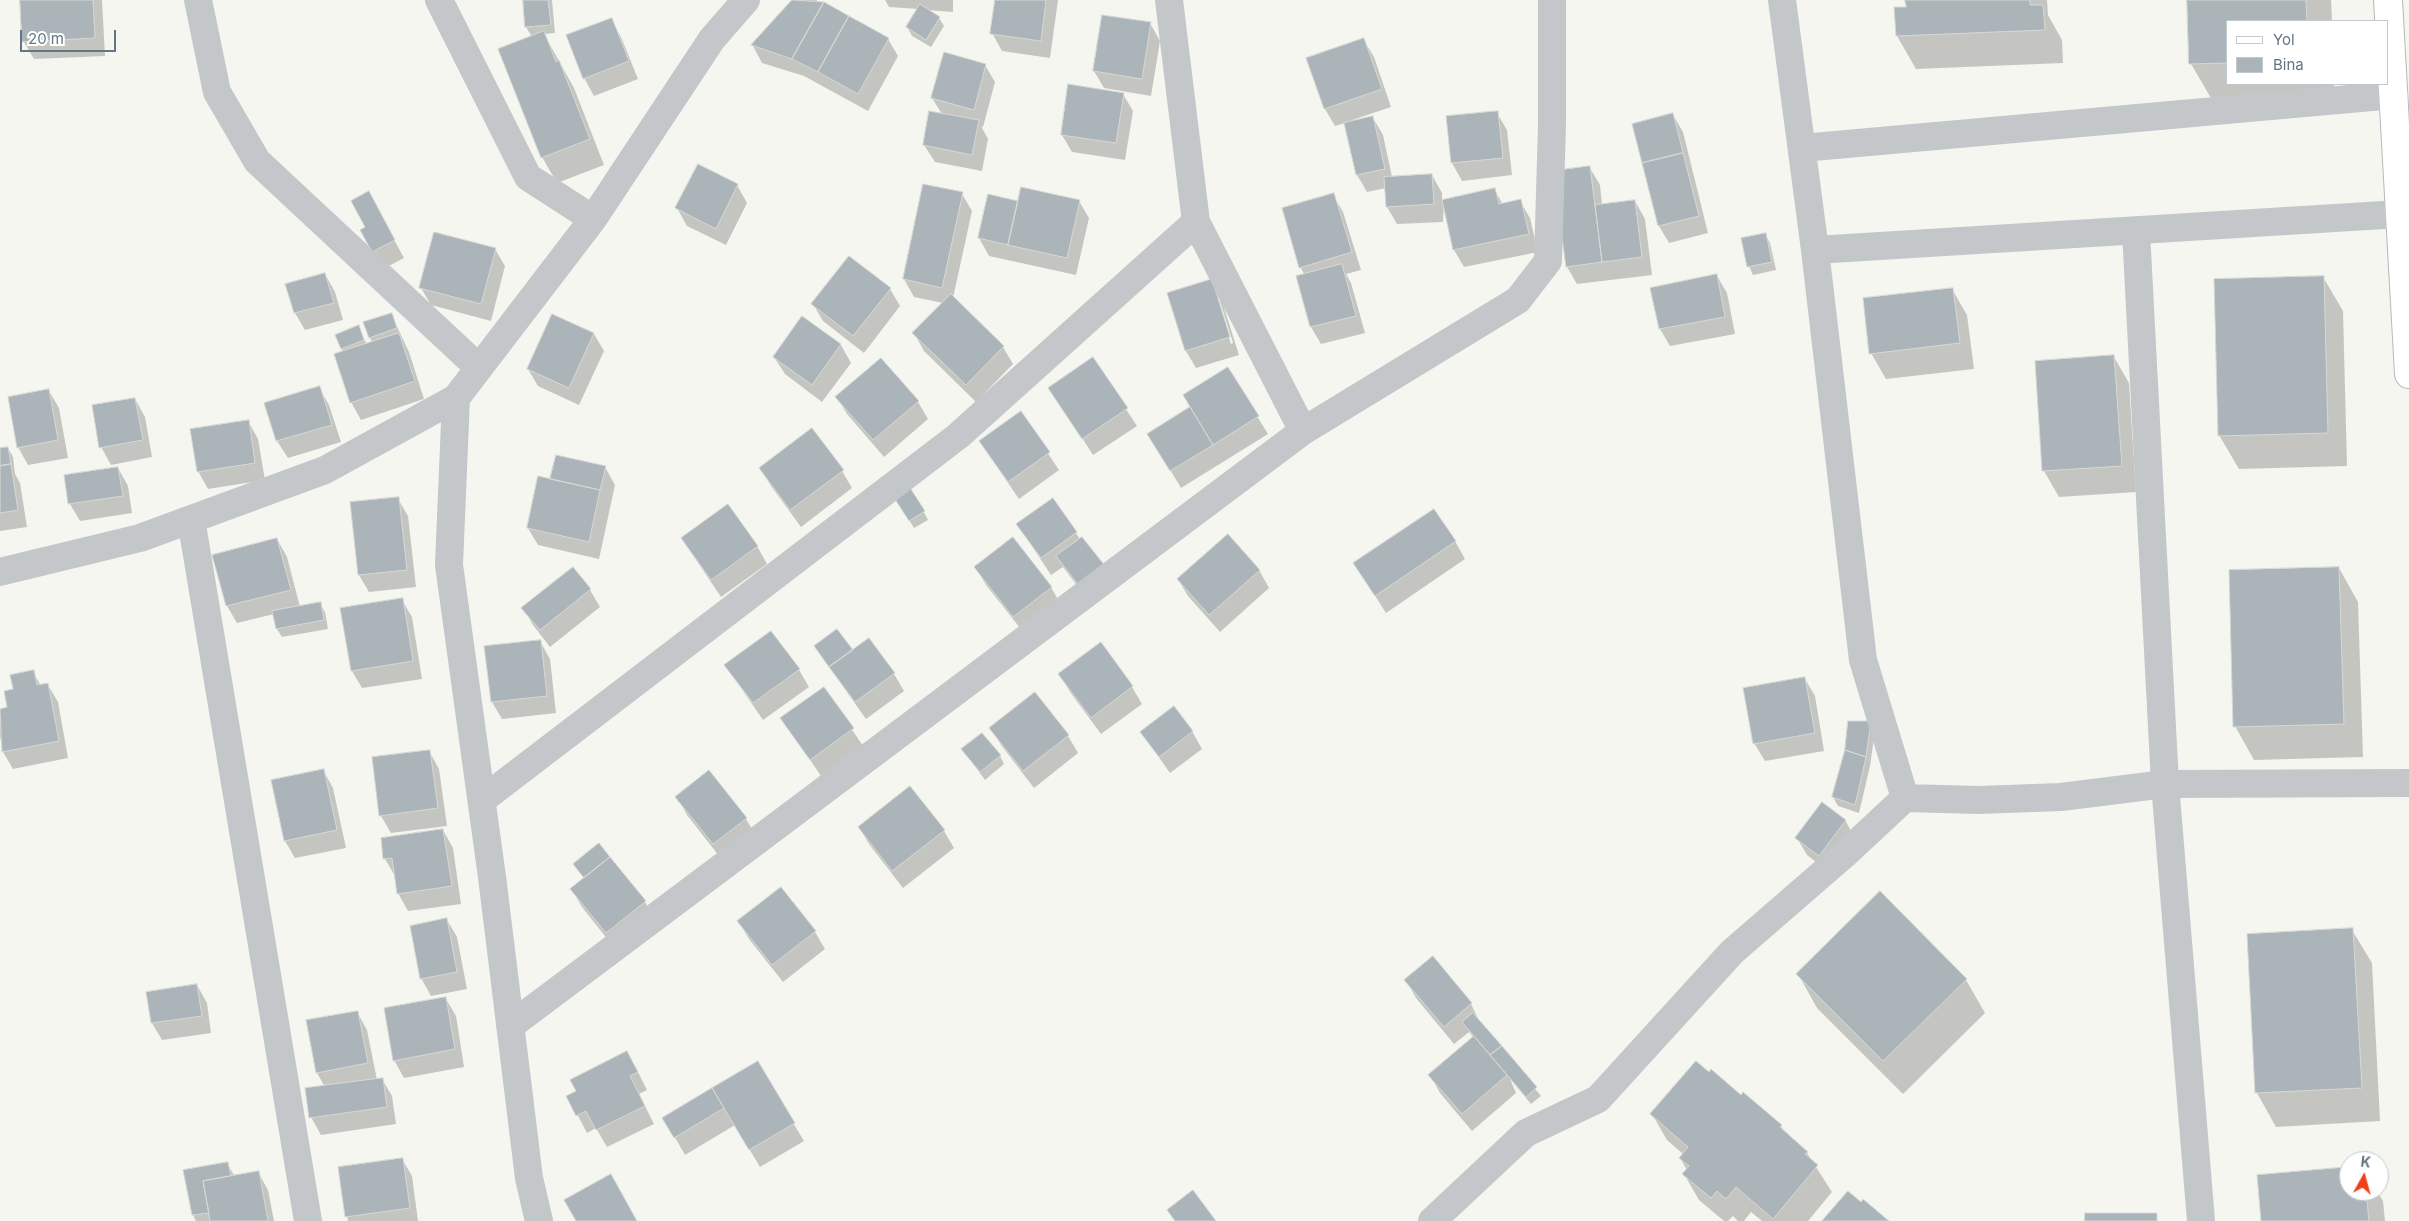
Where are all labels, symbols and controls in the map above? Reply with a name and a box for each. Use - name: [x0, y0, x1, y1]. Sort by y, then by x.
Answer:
- scale bar: [22, 20, 119, 52]
- legend: [2226, 20, 2389, 85]
- text: 20 m: [28, 29, 64, 48]
- text: Yol: [2273, 30, 2295, 49]
- text: Bina: [2273, 55, 2304, 74]
- north arrow: [2339, 1151, 2389, 1201]
- text: K: [2360, 1153, 2372, 1171]

